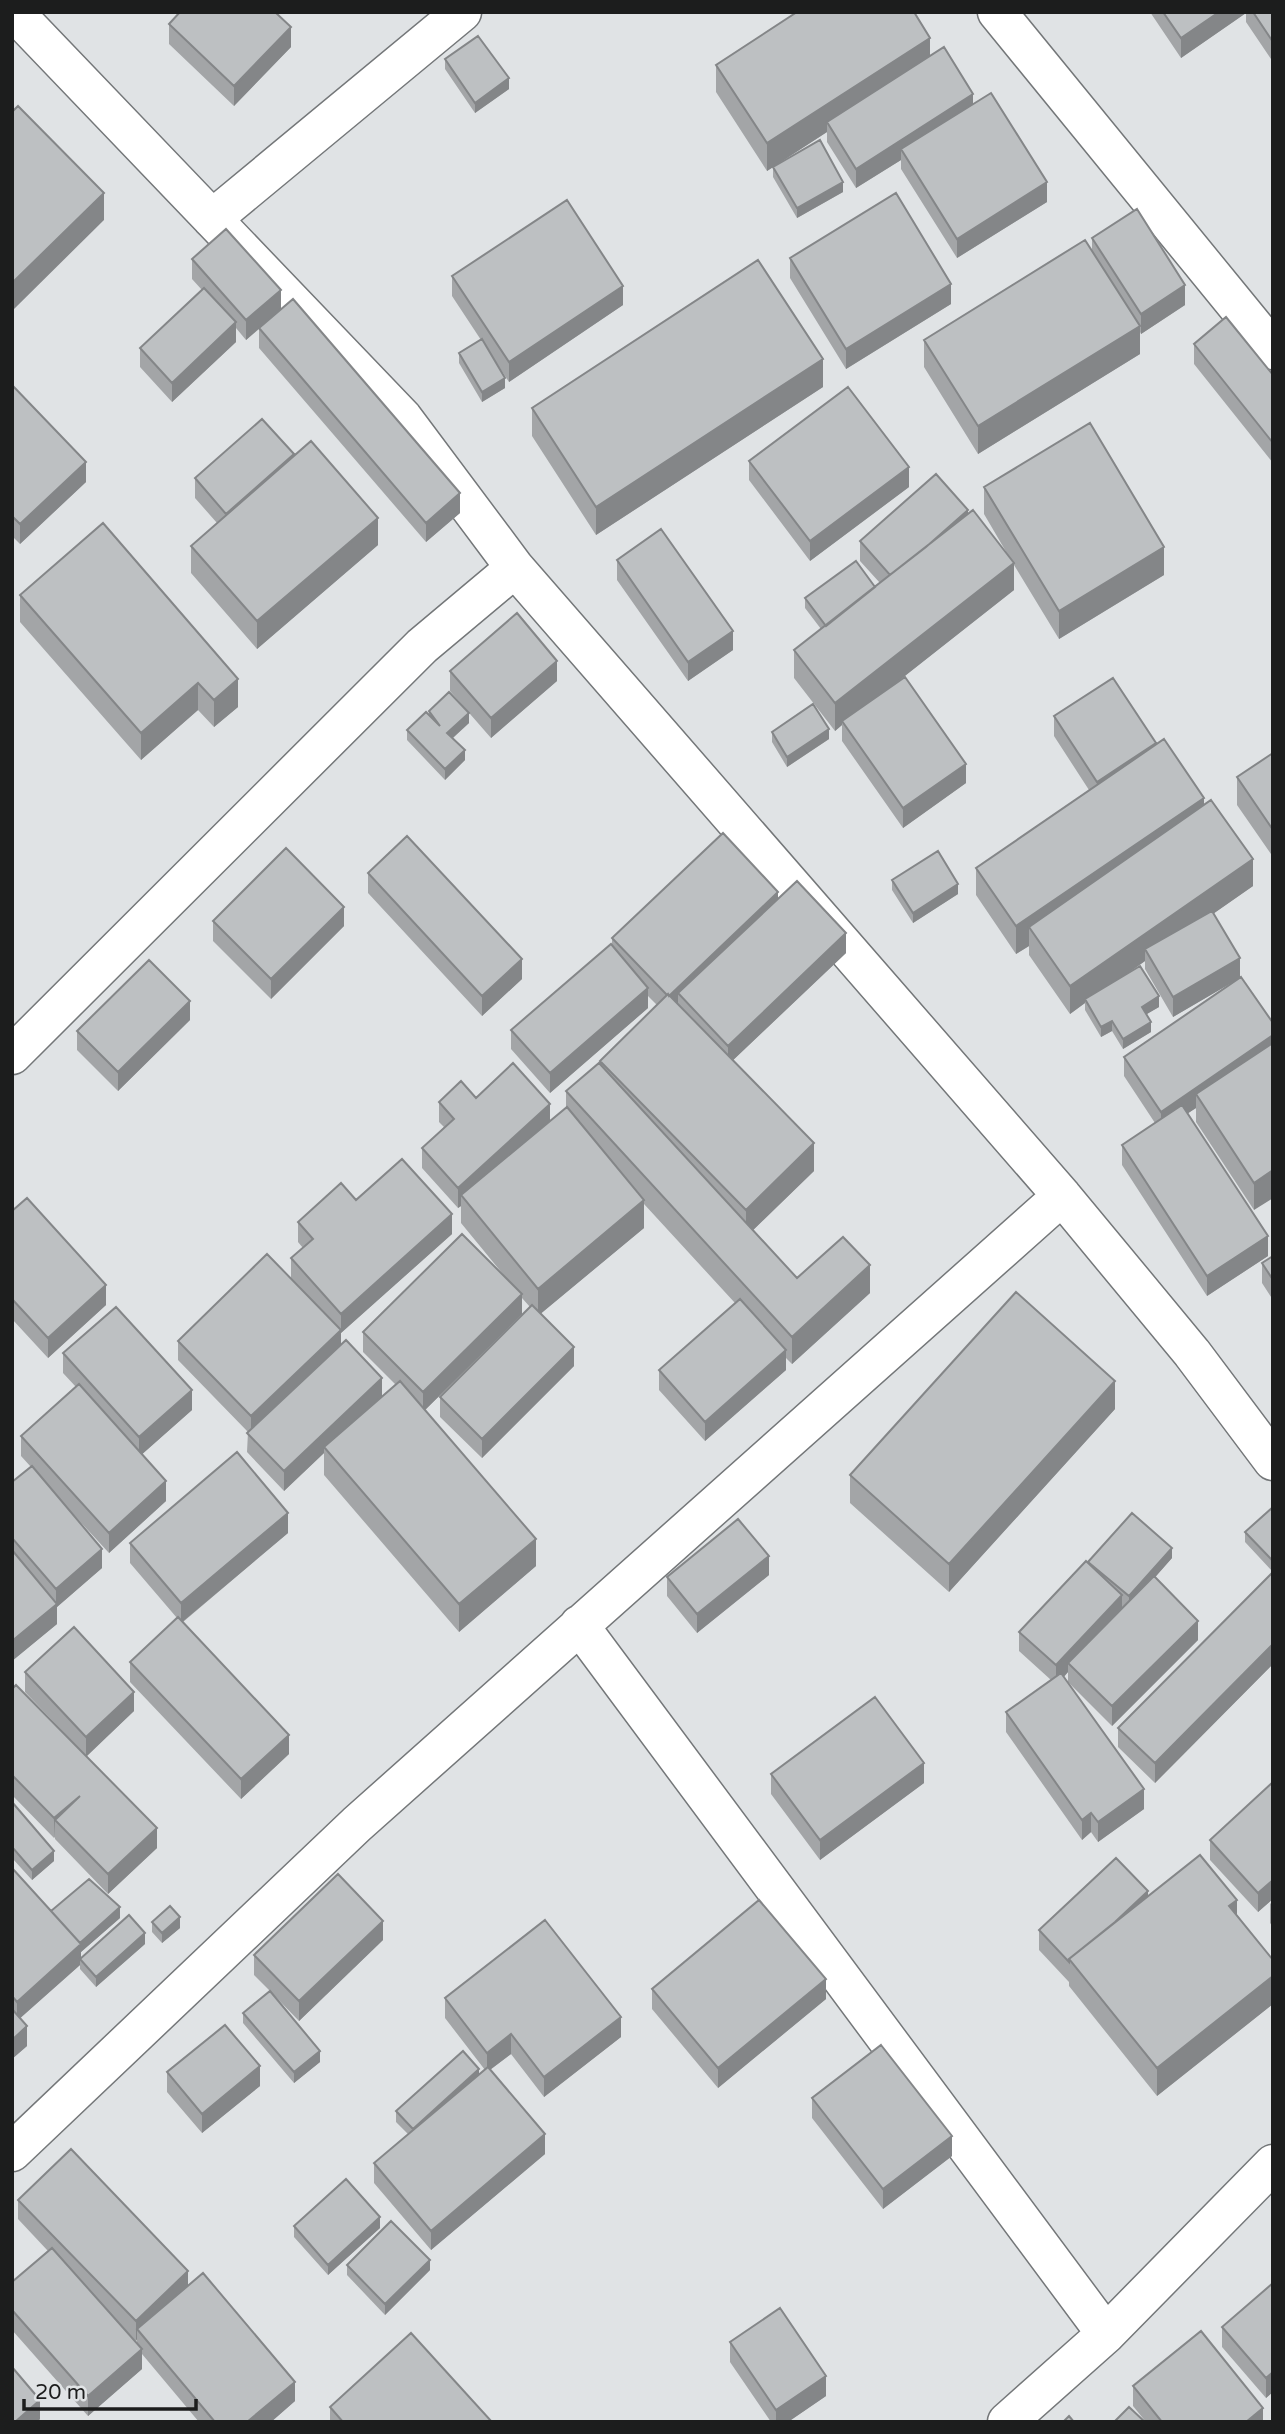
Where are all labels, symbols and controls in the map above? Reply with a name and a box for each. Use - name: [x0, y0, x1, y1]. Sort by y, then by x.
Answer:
- scale bar: [24, 2368, 196, 2412]
- text: 20 m: [35, 2380, 86, 2405]

